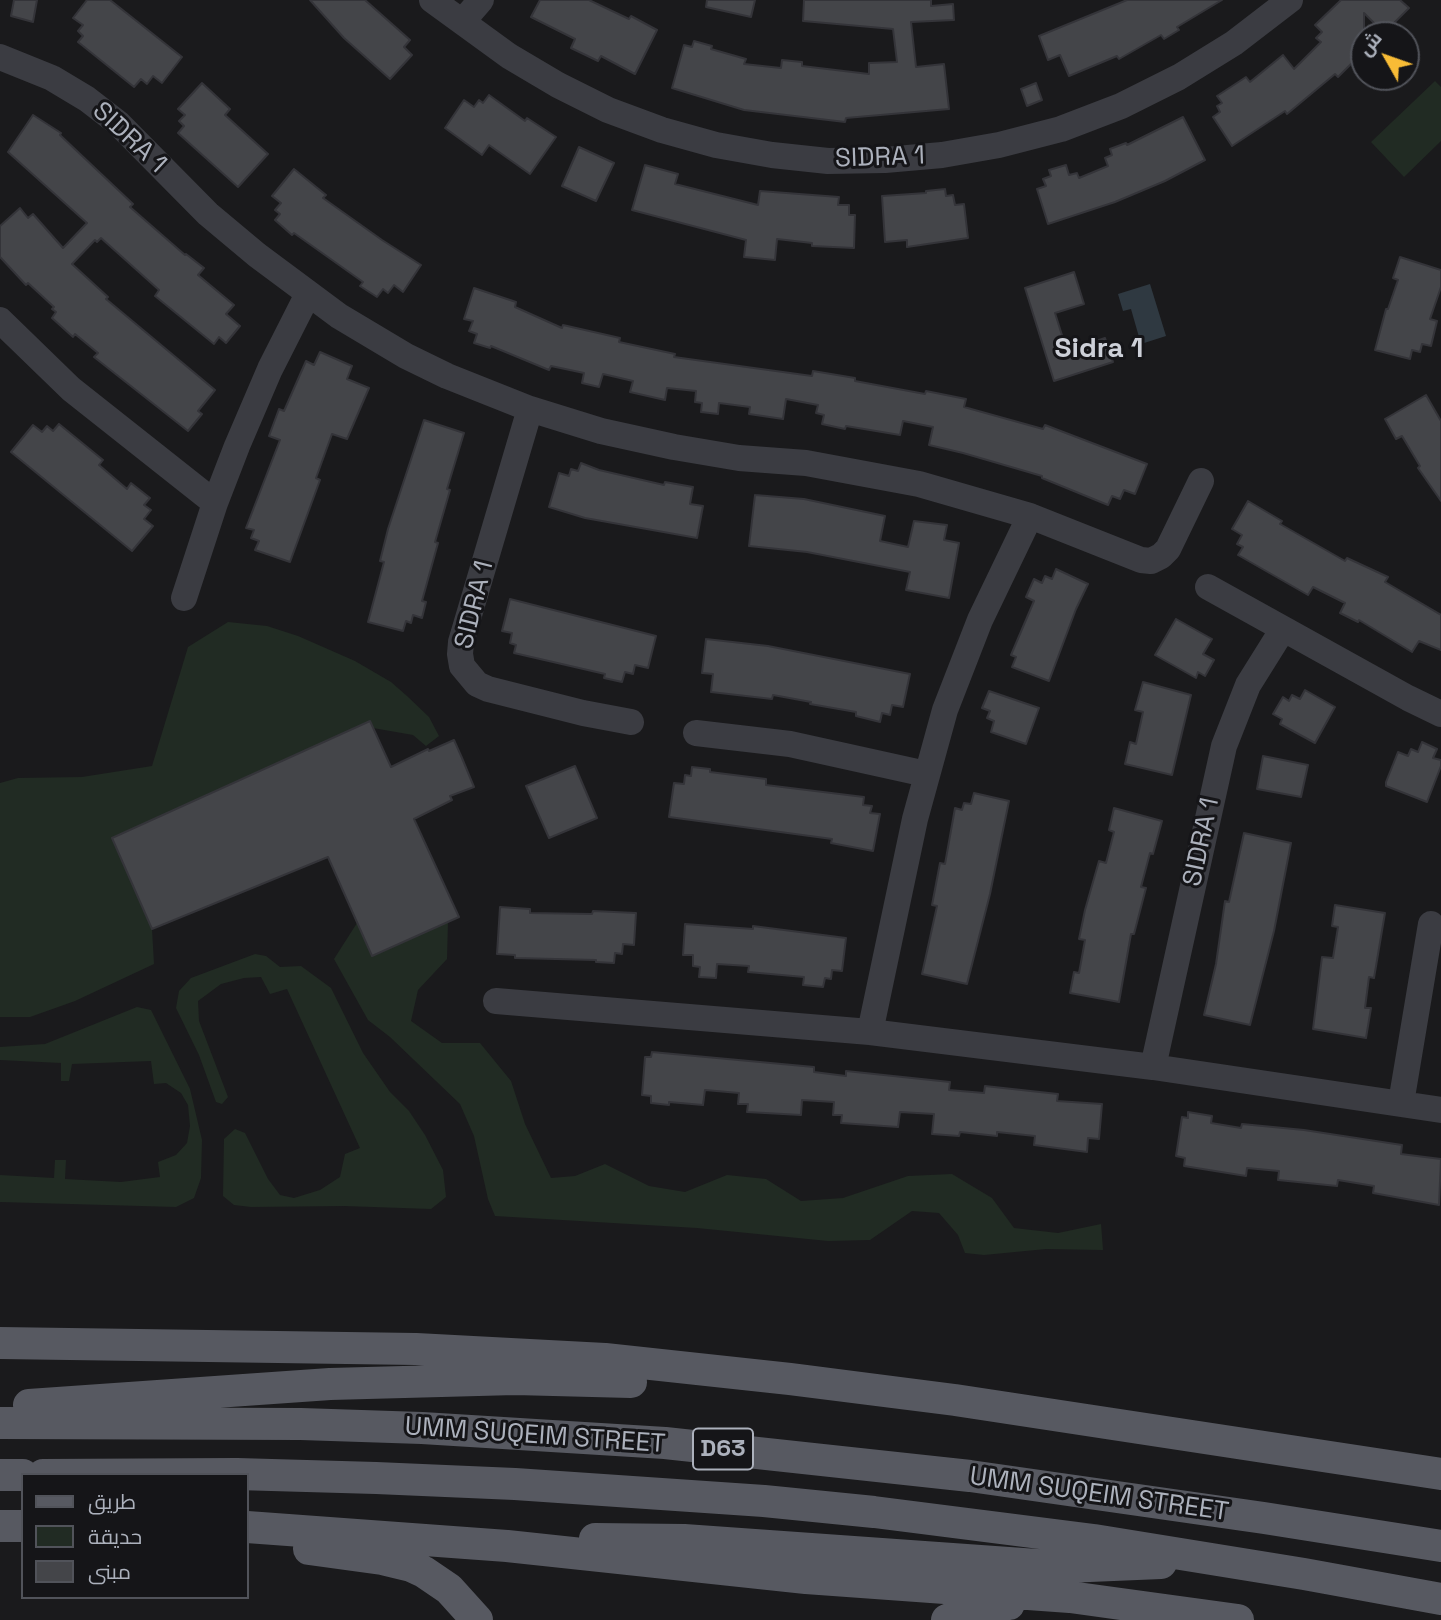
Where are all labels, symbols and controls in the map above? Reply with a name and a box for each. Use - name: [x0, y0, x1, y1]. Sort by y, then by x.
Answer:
- north arrow: [1350, 21, 1420, 91]
- text: ش: [1353, 26, 1387, 61]
- street label: SIDRA 1: [86, 96, 172, 180]
- street label: SIDRA 1: [835, 141, 925, 175]
- district label: Sidra 1: [1055, 332, 1143, 366]
- street label: SIDRA 1: [449, 558, 501, 652]
- street label: SIDRA 1: [1177, 795, 1227, 889]
- street label: UMM SUQEIM STREET: [404, 1411, 666, 1461]
- road number: D63: [693, 1428, 753, 1470]
- street label: UMM SUQEIM STREET: [967, 1461, 1231, 1529]
- legend: [21, 1473, 248, 1599]
- text: طريق: [88, 1488, 136, 1515]
- text: حديقة: [88, 1523, 142, 1550]
- text: مبنى: [88, 1558, 131, 1585]

